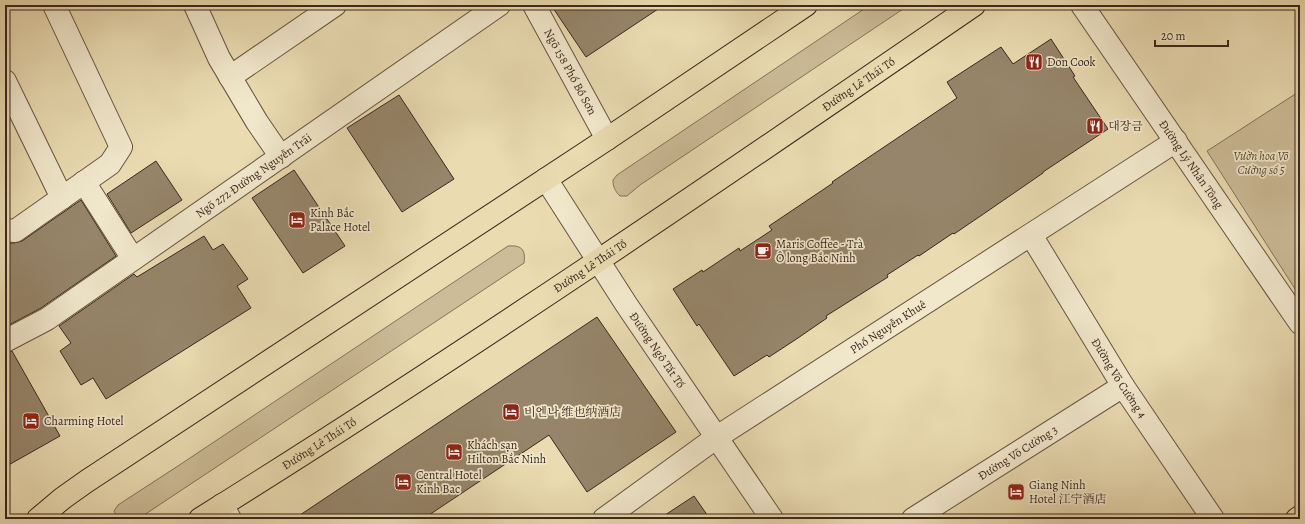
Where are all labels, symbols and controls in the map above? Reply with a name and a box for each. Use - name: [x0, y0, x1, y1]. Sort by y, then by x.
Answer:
- scale bar: [1155, 22, 1228, 48]
- street label: Ngõ 158 Phố Bồ Sơn: [540, 26, 601, 118]
- text: 20 m: [1161, 28, 1185, 44]
- restaurant icon: Don Cook: [1024, 52, 1044, 72]
- street label: Đường Lê Thái Tổ: [819, 54, 898, 115]
- place label: Don Cook: [1047, 54, 1096, 70]
- restaurant icon: 대장금: [1085, 116, 1105, 136]
- street label: Đường Lý Nhân Tông: [1155, 117, 1227, 212]
- place label: 대장금: [1108, 118, 1143, 134]
- street label: Ngõ 272 Đường Nguyễn Trãi: [192, 129, 315, 221]
- park label: Vườn hoa Võ Cường số 5: [1234, 148, 1290, 178]
- place label: Kinh Bắc Palace Hotel: [310, 205, 370, 235]
- hotel icon: Kinh Bắc Palace Hotel: [287, 210, 307, 230]
- street label: Đường Lê Thái Tổ: [550, 236, 630, 296]
- place label: Maris Coffee - Trà Ô long Bắc Ninh: [776, 236, 864, 266]
- cafe icon: Maris Coffee - Trà Ô long Bắc Ninh: [753, 241, 773, 261]
- street label: Phố Nguyễn Khuê: [847, 296, 929, 357]
- street label: Đường Ngô Tất Tố: [626, 309, 689, 391]
- street label: Đường Võ Cường 4: [1088, 335, 1151, 422]
- hotel icon: 비엔나 维也纳酒店: [501, 402, 521, 422]
- place label: 비엔나 维也纳酒店: [524, 404, 621, 420]
- hotel icon: Charming Hotel: [21, 411, 41, 431]
- place label: Charming Hotel: [44, 413, 124, 429]
- street label: Đường Lê Thái Tổ: [279, 414, 359, 473]
- street label: Đường Võ Cường 3: [975, 421, 1061, 484]
- place label: Khách sạn Hilton Bắc Ninh: [467, 437, 547, 467]
- hotel icon: Khách sạn Hilton Bắc Ninh: [444, 442, 464, 462]
- place label: Central Hotel Kinh Bac: [416, 467, 482, 497]
- hotel icon: Central Hotel Kinh Bac: [393, 472, 413, 492]
- place label: Giang Ninh Hotel 江宁酒店: [1029, 477, 1106, 507]
- hotel icon: Giang Ninh Hotel 江宁酒店: [1006, 482, 1026, 502]

